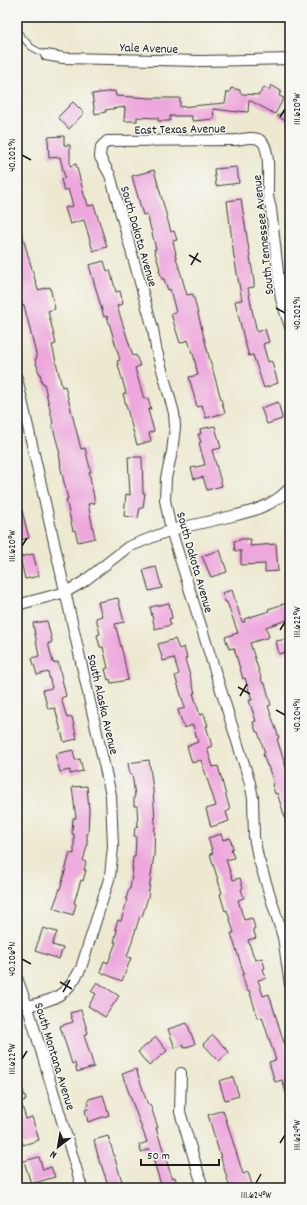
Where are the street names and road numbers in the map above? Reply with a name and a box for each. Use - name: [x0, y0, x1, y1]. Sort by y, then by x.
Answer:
- street label: Yale Avenue: [119, 39, 179, 60]
- street label: East Texas Avenue: [134, 120, 226, 141]
- street label: South Tennessee Avenue: [249, 174, 280, 296]
- street label: South Dakota Avenue: [114, 184, 161, 290]
- street label: South Dakota Avenue: [170, 510, 217, 616]
- street label: South Alaska Avenue: [81, 652, 122, 757]
- street label: South Montana Avenue: [28, 1000, 79, 1113]

